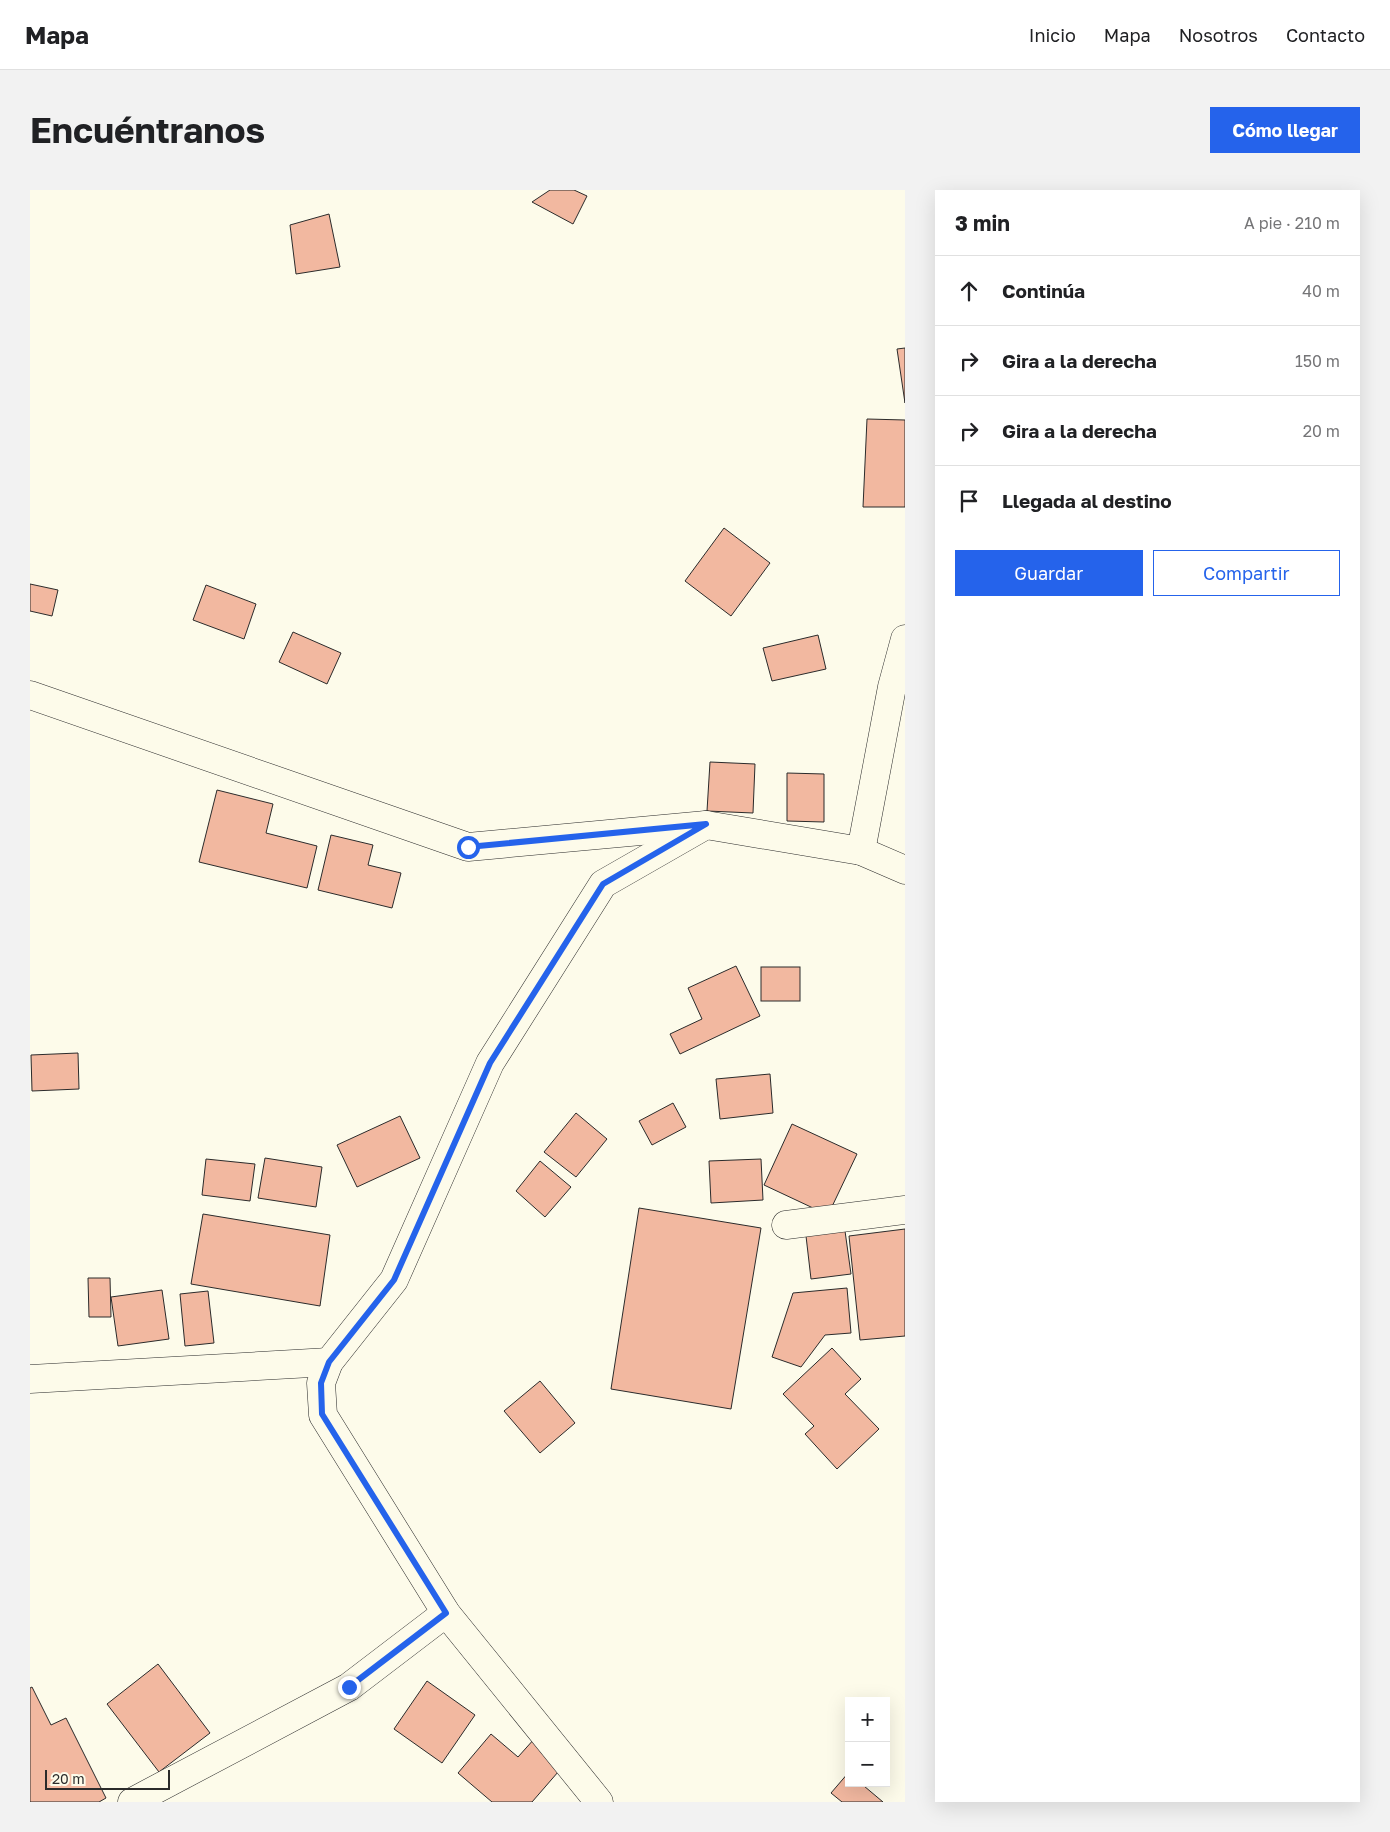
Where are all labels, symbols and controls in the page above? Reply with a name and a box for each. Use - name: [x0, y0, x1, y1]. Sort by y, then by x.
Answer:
- text: Mapa: [25, 20, 89, 49]
- text: Inicio: [1029, 24, 1076, 46]
- text: Mapa: [1104, 24, 1151, 46]
- text: Nosotros: [1179, 24, 1258, 46]
- text: Contacto: [1286, 24, 1365, 46]
- button: Cómo llegar: [1210, 107, 1360, 153]
- text: Encuéntranos: [30, 109, 265, 151]
- text: 3 min: [955, 210, 1010, 236]
- text: A pie · 210 m: [1244, 213, 1340, 233]
- icon: ahead: [955, 277, 983, 305]
- text: Continúa: [1002, 279, 1085, 302]
- text: 40 m: [1302, 281, 1340, 301]
- icon: right: [955, 347, 983, 375]
- text: Gira a la derecha: [1002, 349, 1157, 372]
- text: 150 m: [1295, 351, 1340, 371]
- icon: right: [955, 417, 983, 445]
- text: Gira a la derecha: [1002, 419, 1157, 442]
- text: 20 m: [1303, 421, 1340, 441]
- icon: arrive: [955, 487, 983, 515]
- text: Llegada al destino: [1002, 489, 1172, 512]
- button: Guardar: [955, 550, 1143, 596]
- button: Compartir: [1153, 550, 1340, 596]
- route start: [457, 836, 480, 859]
- route end: [338, 1676, 361, 1699]
- map controls: [845, 1697, 890, 1787]
- button: +: [845, 1697, 890, 1742]
- button: −: [845, 1742, 890, 1787]
- scale bar: [45, 1767, 170, 1790]
- text: 20 m: [52, 1770, 85, 1787]

